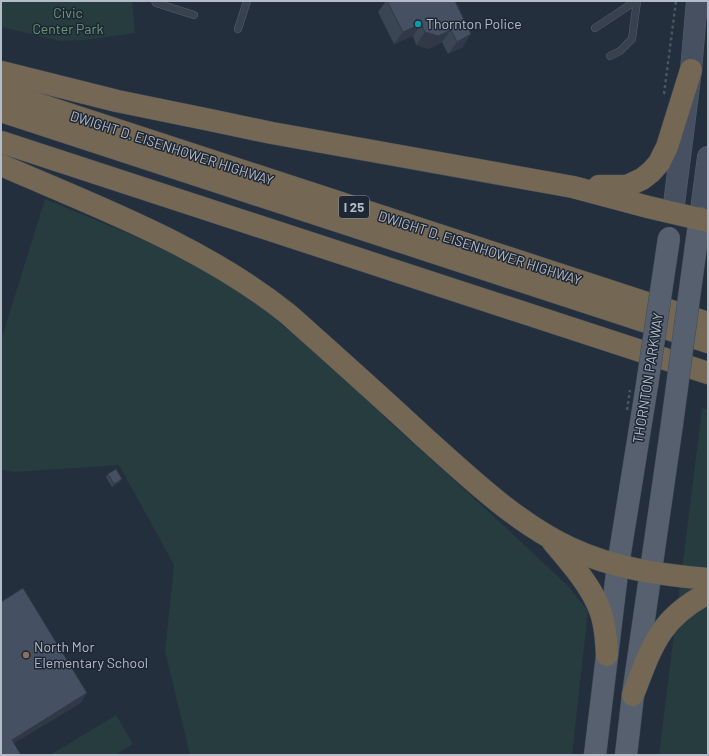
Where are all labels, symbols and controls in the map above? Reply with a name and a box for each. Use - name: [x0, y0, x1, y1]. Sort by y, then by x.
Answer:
- park label: Civic Center Park: [32, 4, 104, 37]
- place label: Thornton Police: [426, 15, 522, 32]
- marker: Thornton Police: [413, 19, 423, 29]
- street label: DWIGHT D. EISENHOWER HIGHWAY: [68, 107, 276, 189]
- road number: I 25: [339, 196, 369, 218]
- street label: DWIGHT D. EISENHOWER HIGHWAY: [376, 207, 584, 289]
- street label: THORNTON PARKWAY: [629, 311, 666, 445]
- place label: North Mor Elementary School: [34, 638, 148, 671]
- marker: North Mor Elementary School: [21, 650, 31, 660]

